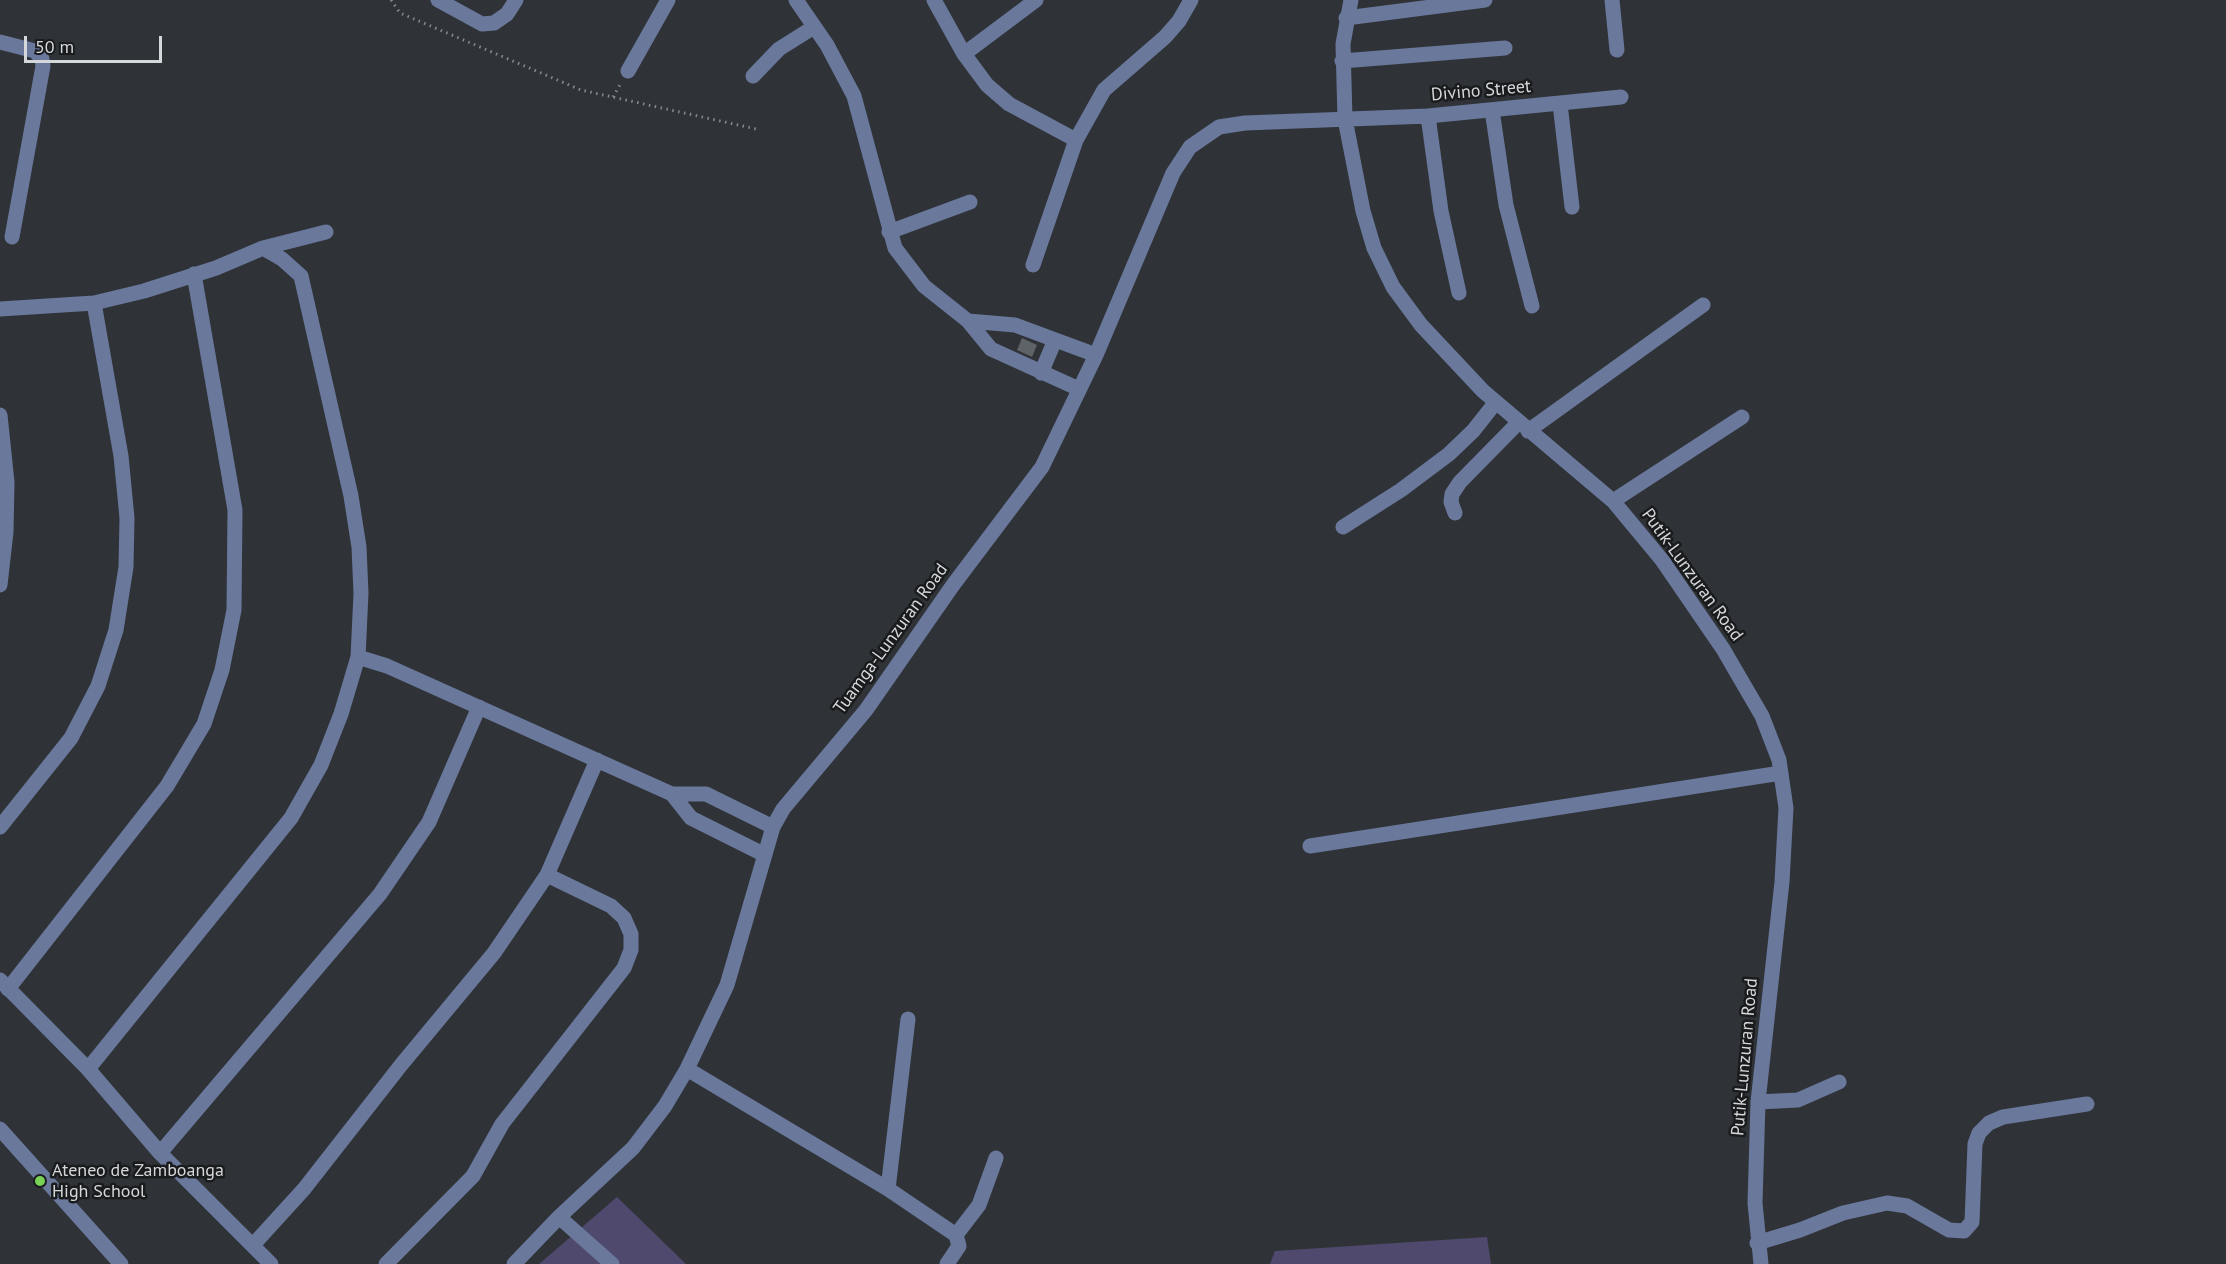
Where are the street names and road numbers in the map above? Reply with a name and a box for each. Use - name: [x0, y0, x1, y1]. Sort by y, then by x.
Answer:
- street label: Divino Street: [1430, 76, 1532, 106]
- street label: Putik-Lunzuran Road: [1637, 505, 1747, 645]
- street label: Tuamga-Lunzuran Road: [829, 560, 953, 718]
- street label: Putik-Lunzuran Road: [1727, 977, 1763, 1137]

